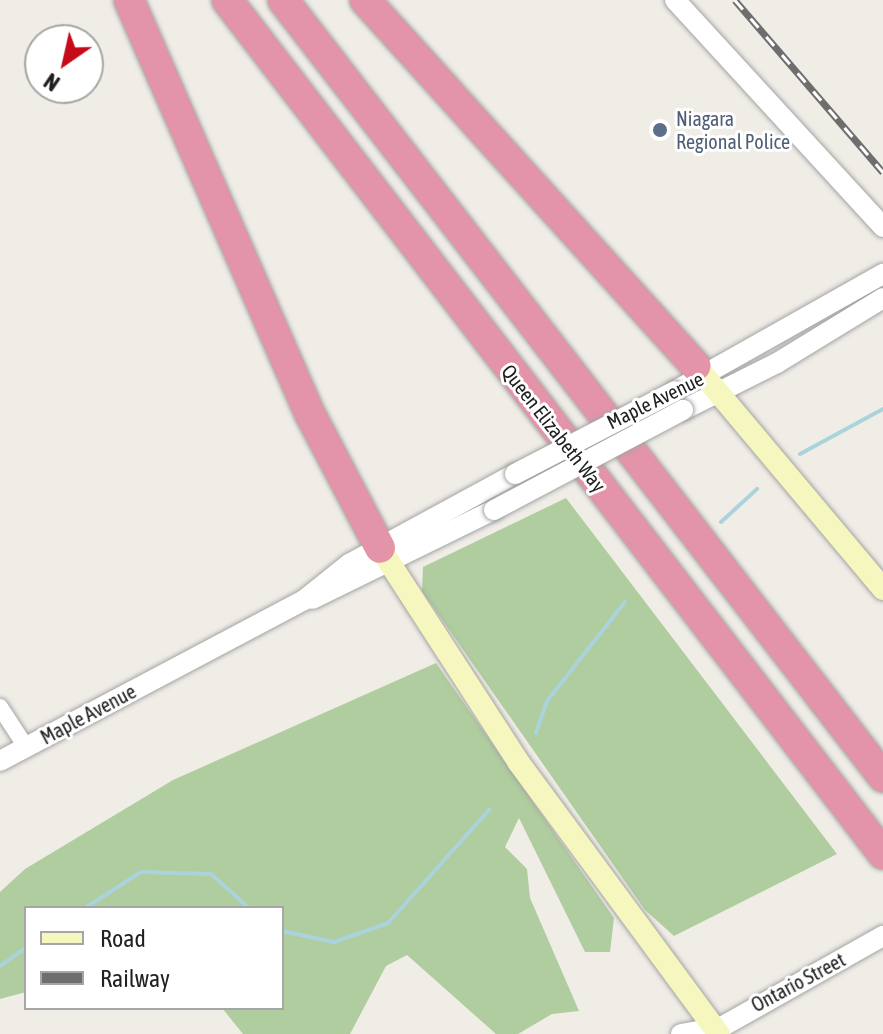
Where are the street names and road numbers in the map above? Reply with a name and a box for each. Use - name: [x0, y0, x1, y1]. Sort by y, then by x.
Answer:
- street label: Queen Elizabeth Way: [497, 360, 611, 496]
- street label: Maple Avenue: [603, 366, 707, 434]
- street label: Maple Avenue: [36, 679, 140, 749]
- street label: Ontario Street: [747, 947, 849, 1017]

